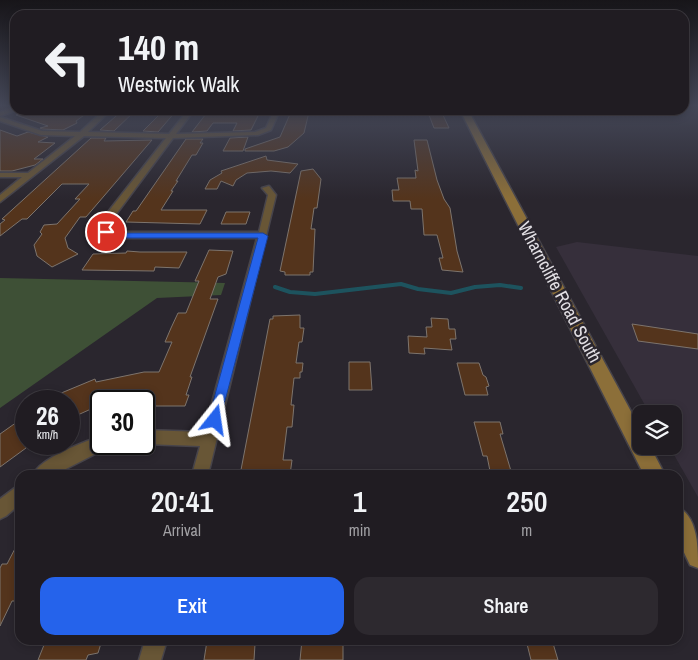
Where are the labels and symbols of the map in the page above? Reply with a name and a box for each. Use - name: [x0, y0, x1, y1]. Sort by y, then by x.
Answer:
- pin: [85, 211, 127, 253]
- street label: Wharncliffe Road South: [512, 217, 608, 367]
- speed limit sign: 30: [90, 390, 155, 455]
- position arrow: [188, 393, 240, 445]

